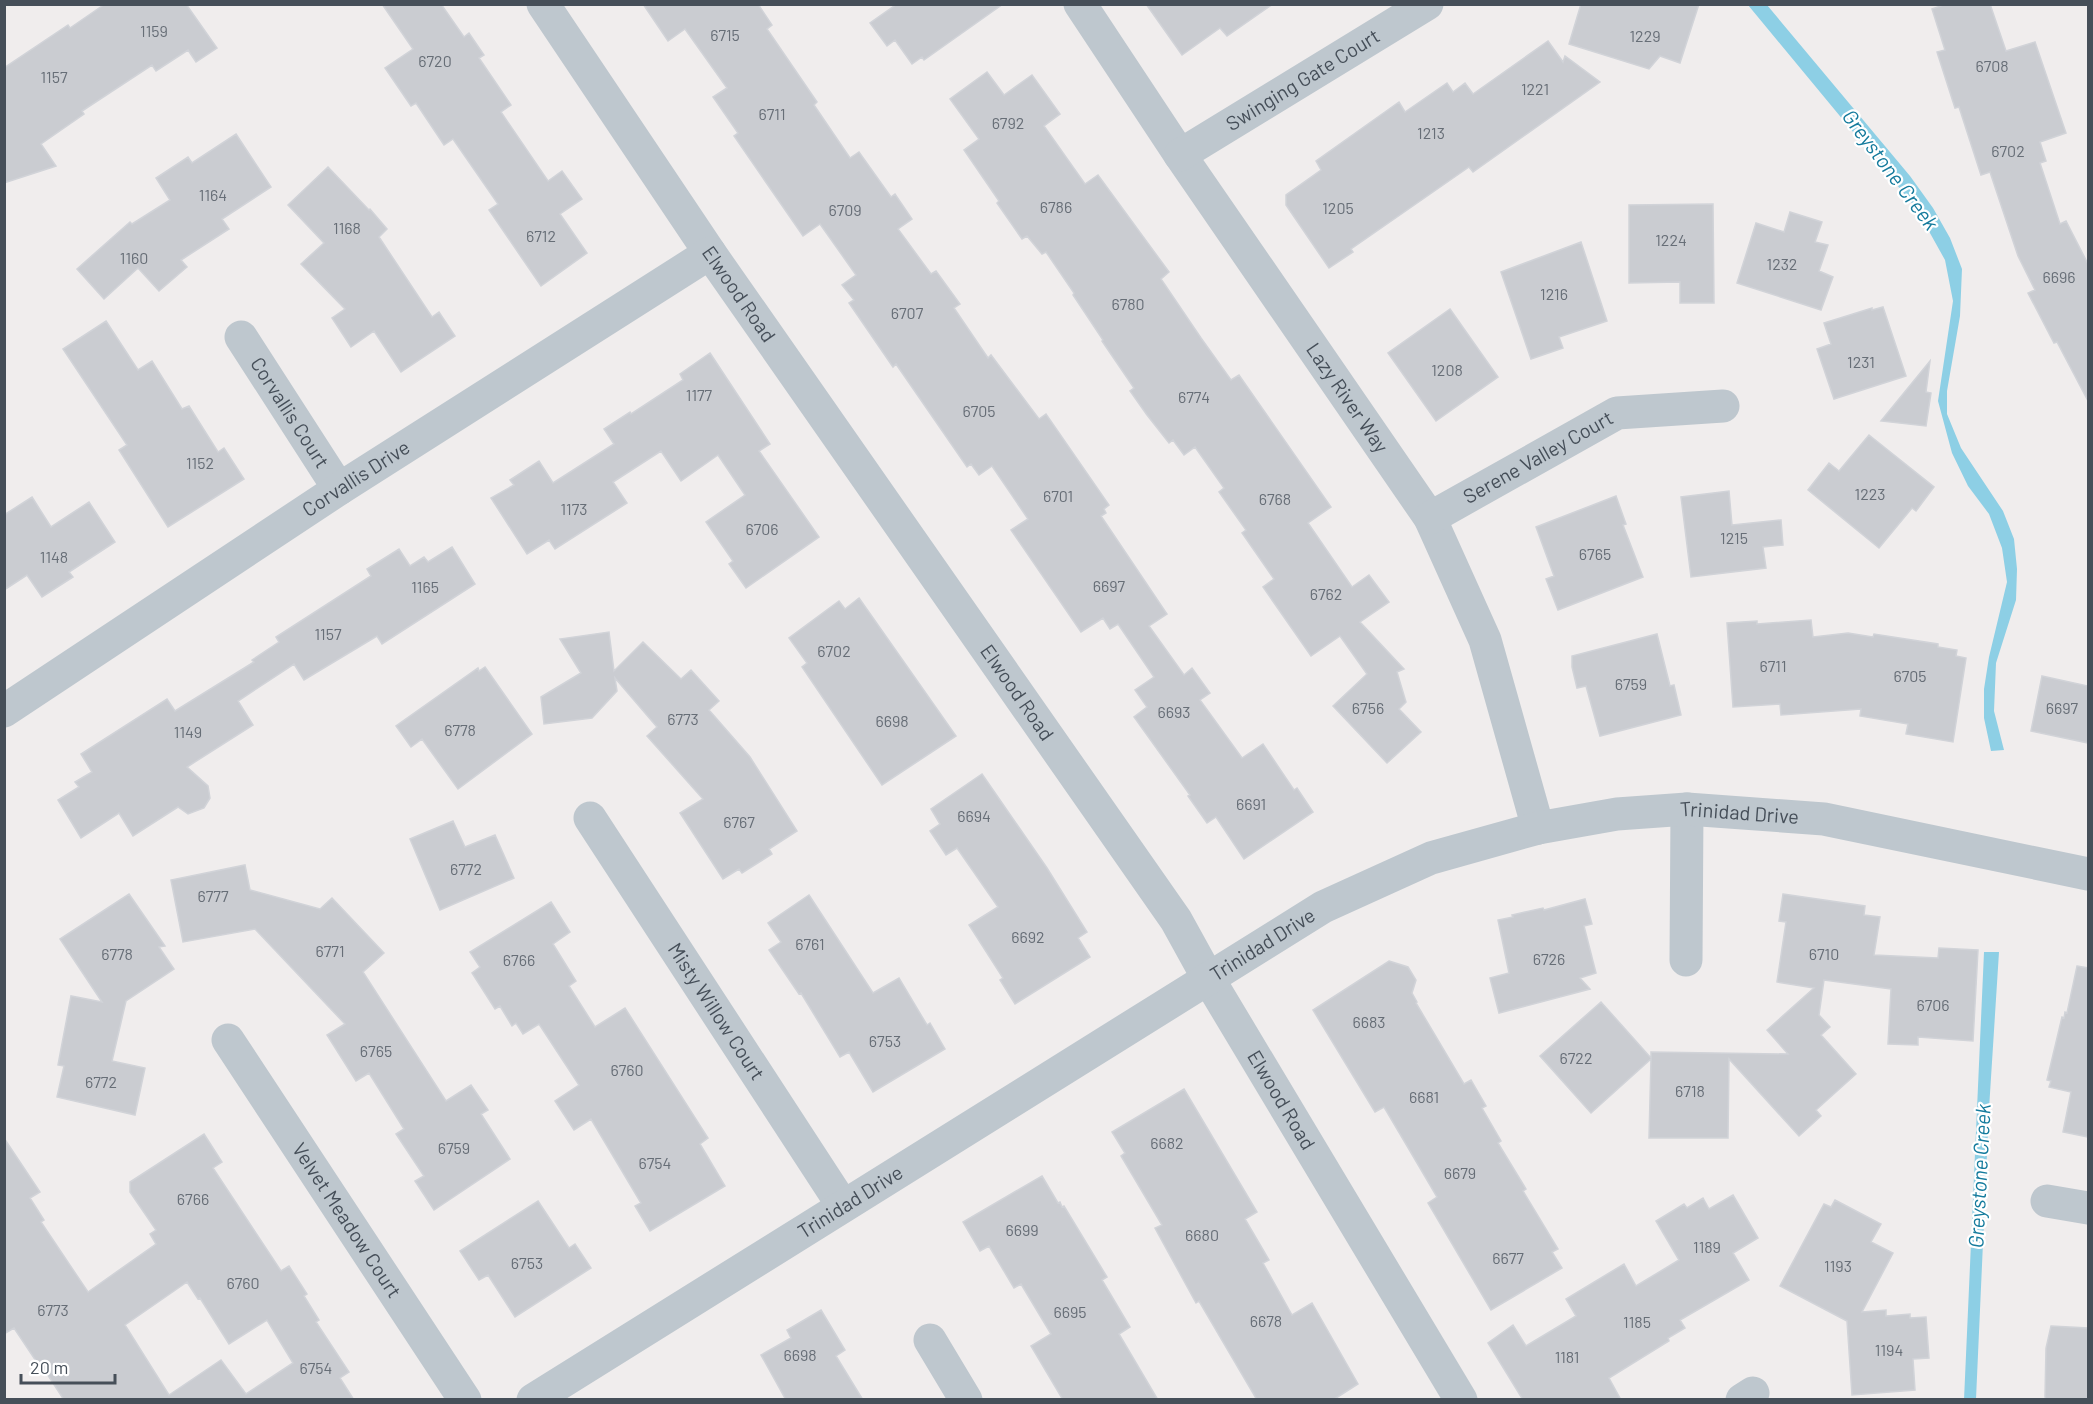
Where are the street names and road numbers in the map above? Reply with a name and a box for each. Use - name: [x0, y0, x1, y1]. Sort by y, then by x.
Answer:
- street label: Swinging Gate Court: [1221, 23, 1384, 135]
- street label: Elwood Road: [698, 241, 781, 346]
- street label: Lazy River Way: [1302, 338, 1394, 457]
- street label: Corvallis Court: [246, 352, 335, 472]
- street label: Serene Valley Court: [1458, 405, 1617, 508]
- street label: Corvallis Drive: [297, 434, 414, 521]
- street label: Elwood Road: [976, 639, 1060, 745]
- street label: Trinidad Drive: [1679, 796, 1800, 828]
- street label: Trinidad Drive: [1205, 902, 1319, 986]
- street label: Misty Willow Court: [664, 938, 770, 1084]
- street label: Elwood Road: [1243, 1045, 1321, 1154]
- street label: Velvet Meadow Court: [288, 1138, 407, 1302]
- street label: Trinidad Drive: [793, 1159, 907, 1243]

